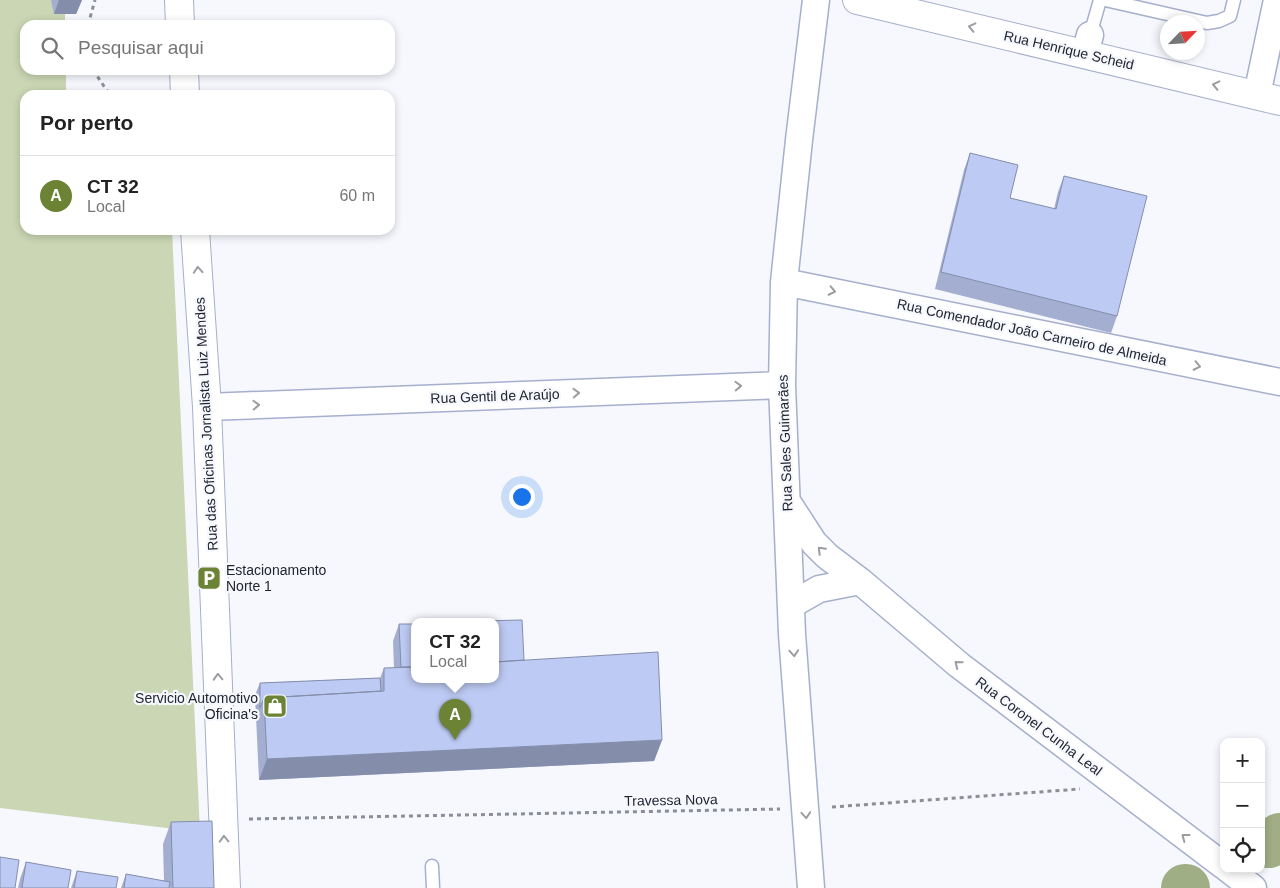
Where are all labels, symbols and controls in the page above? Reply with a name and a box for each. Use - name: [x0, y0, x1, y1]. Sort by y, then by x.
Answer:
- north arrow: [1160, 15, 1205, 60]
- search box: [20, 20, 395, 75]
- one-way arrow: [969, 23, 977, 33]
- street label: Rua Henrique Scheid: [1002, 27, 1136, 73]
- icon: search: [38, 34, 66, 62]
- text: Pesquisar aqui: [78, 37, 204, 58]
- one-way arrow: [1211, 80, 1220, 91]
- text: Por perto: [40, 111, 133, 134]
- text: CT 32: [87, 176, 139, 197]
- text: A: [50, 187, 62, 204]
- text: 60 m: [339, 187, 375, 204]
- text: Local: [87, 198, 125, 215]
- one-way arrow: [192, 266, 203, 274]
- one-way arrow: [827, 285, 836, 296]
- street label: Rua Comendador João Carneiro de Almeida: [896, 296, 1169, 369]
- street label: Rua das Oficinas Jornalista Luiz Mendes: [191, 297, 221, 551]
- one-way arrow: [1192, 360, 1201, 370]
- street label: Rua Sales Guimarães: [775, 374, 795, 512]
- one-way arrow: [734, 381, 742, 392]
- street label: Rua Gentil de Araújo: [430, 386, 560, 406]
- one-way arrow: [572, 387, 580, 398]
- one-way arrow: [252, 400, 260, 410]
- your location: [509, 484, 535, 510]
- one-way arrow: [818, 547, 827, 556]
- place label: Estacionamento Norte 1: [226, 562, 327, 594]
- parking icon: Estacionamento Norte 1: [196, 565, 222, 591]
- popup: [411, 618, 499, 683]
- text: CT 32: [429, 631, 481, 652]
- one-way arrow: [788, 650, 799, 658]
- text: Local: [429, 653, 467, 670]
- one-way arrow: [955, 662, 964, 670]
- one-way arrow: [213, 673, 223, 680]
- street label: Rua Coronel Cunha Leal: [973, 673, 1105, 779]
- place label: Servicio Automotivo Oficina's: [135, 690, 258, 722]
- shop icon: Servicio Automotivo Oficina's: [262, 693, 288, 719]
- pin: A: [439, 699, 471, 740]
- map controls: [1220, 738, 1265, 873]
- button: +: [1220, 738, 1265, 783]
- button: −: [1220, 783, 1265, 828]
- street label: Travessa Nova: [624, 791, 718, 809]
- one-way arrow: [800, 812, 811, 820]
- button: locate: [1220, 828, 1265, 873]
- one-way arrow: [1181, 834, 1191, 843]
- one-way arrow: [219, 835, 230, 843]

